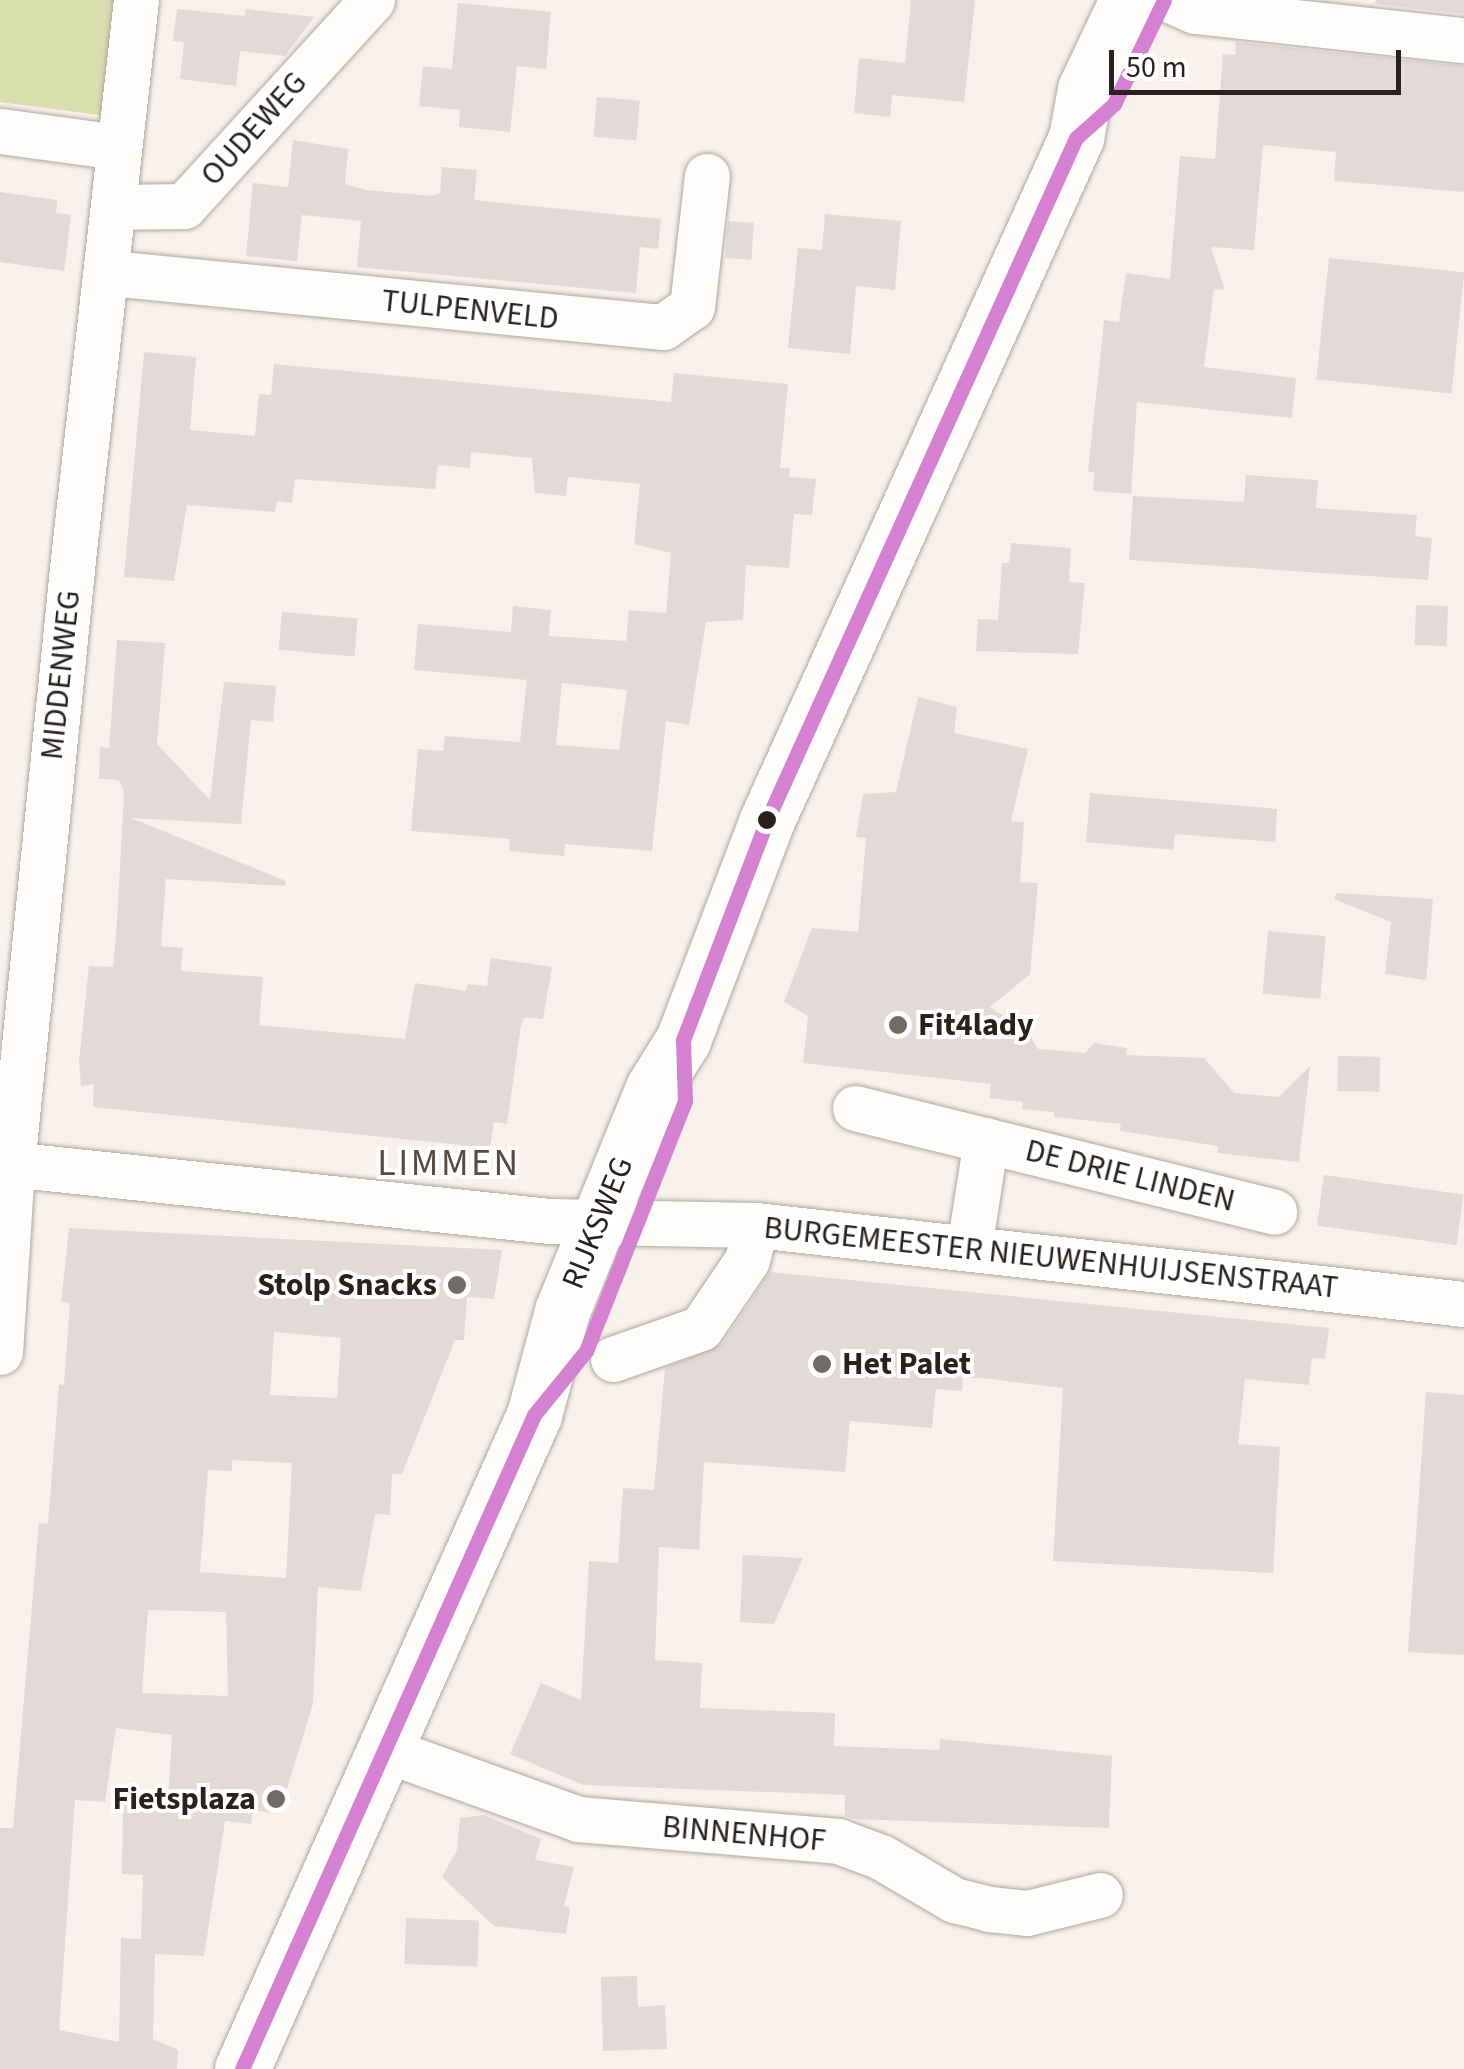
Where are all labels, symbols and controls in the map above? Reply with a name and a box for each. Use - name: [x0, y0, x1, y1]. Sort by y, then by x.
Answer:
- scale bar: [1114, 30, 1406, 92]
- text: 50 m: [1126, 46, 1187, 89]
- street label: OUDEWEG: [193, 64, 315, 194]
- street label: TULPENVELD: [380, 282, 560, 338]
- street label: MIDDENWEG: [33, 588, 89, 762]
- unlabelled marker: [757, 810, 777, 830]
- place label: Fit4lady: [918, 1006, 1034, 1044]
- marker: Fit4lady: [887, 1014, 909, 1036]
- street label: DE DRIE LINDEN: [1021, 1131, 1239, 1221]
- district label: LIMMEN: [377, 1141, 521, 1187]
- street label: RIJKSWEG: [554, 1151, 642, 1295]
- street label: BURGEMEESTER NIEUWENHUIJSENSTRAAT: [762, 1209, 1340, 1307]
- place label: Stolp Snacks: [257, 1266, 437, 1304]
- marker: Stolp Snacks: [446, 1274, 468, 1296]
- place label: Het Palet: [842, 1345, 971, 1383]
- marker: Het Palet: [811, 1353, 833, 1375]
- place label: Fietsplaza: [113, 1780, 256, 1818]
- marker: Fietsplaza: [265, 1788, 287, 1810]
- street label: BINNENHOF: [661, 1808, 827, 1860]

